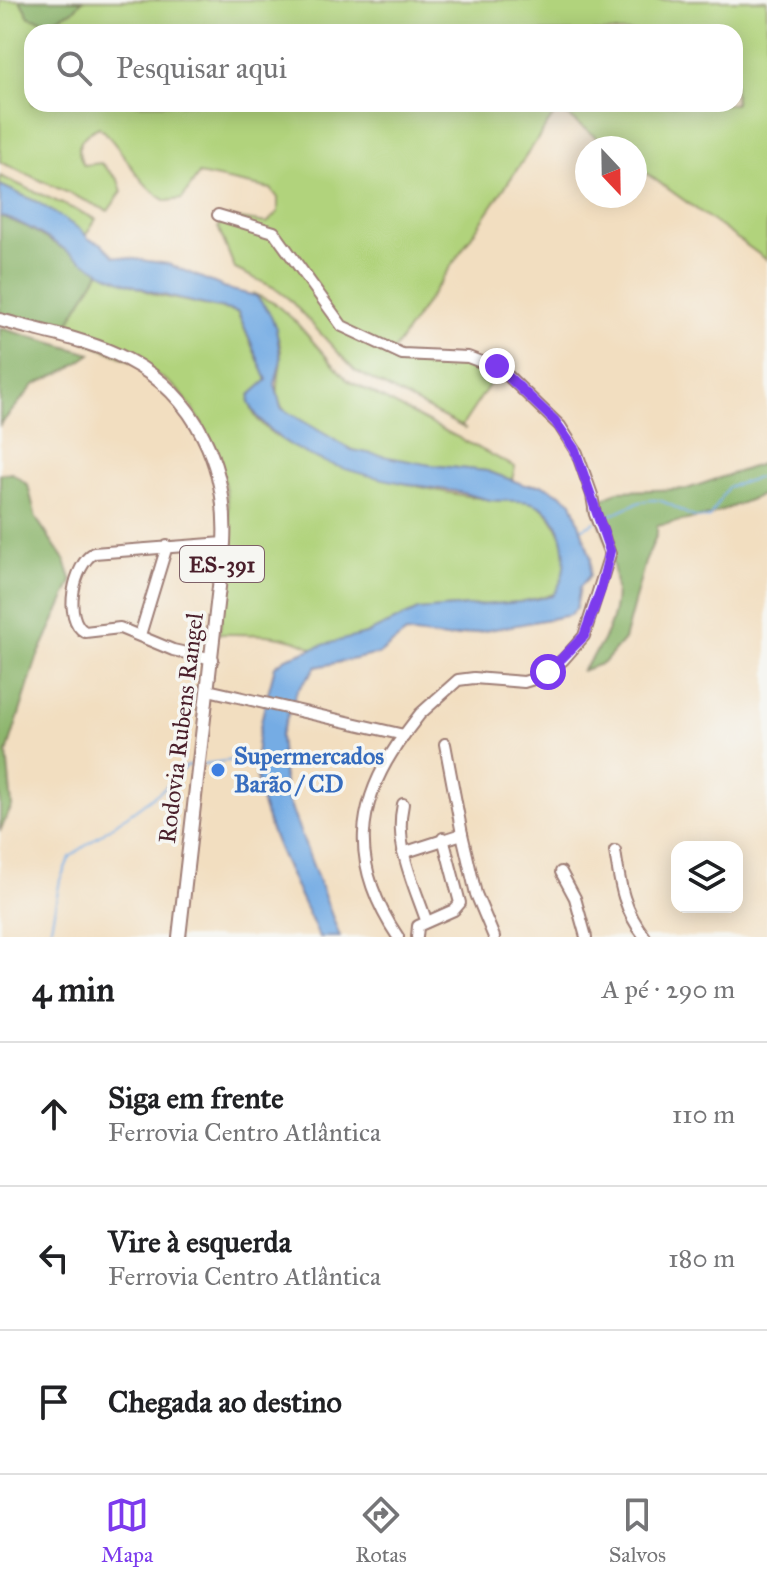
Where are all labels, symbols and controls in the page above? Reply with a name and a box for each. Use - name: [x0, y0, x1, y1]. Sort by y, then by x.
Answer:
- search box: [24, 24, 743, 112]
- icon: search: [52, 46, 96, 90]
- text: Pesquisar aqui: [116, 50, 287, 86]
- north arrow: [575, 136, 647, 208]
- route end: [479, 348, 515, 384]
- road number: ES-391: [180, 546, 264, 582]
- street label: Rodovia Rubens Rangel: [152, 610, 210, 845]
- route start: [530, 654, 566, 690]
- place label: Supermercados Barão / CD: [234, 741, 384, 799]
- marker: Supermercados Barão / CD: [209, 761, 227, 779]
- map controls: [671, 841, 743, 913]
- button: layers: [671, 841, 743, 913]
- text: 4 min: [32, 969, 115, 1010]
- text: A pé · 290 m: [602, 973, 735, 1005]
- text: Siga em frente: [108, 1080, 284, 1116]
- icon: ahead: [32, 1092, 76, 1136]
- text: 110 m: [672, 1098, 735, 1130]
- text: Ferrovia Centro Atlântica: [108, 1116, 381, 1148]
- text: Vire à esquerda: [108, 1224, 291, 1260]
- icon: left: [32, 1236, 76, 1280]
- text: 180 m: [668, 1242, 735, 1274]
- text: Ferrovia Centro Atlântica: [108, 1260, 381, 1292]
- icon: arrive: [32, 1380, 76, 1424]
- text: Chegada ao destino: [108, 1384, 342, 1420]
- tab: Mapa: [101, 1493, 153, 1568]
- tab: Rotas: [355, 1493, 407, 1568]
- tab: Salvos: [609, 1493, 666, 1568]

